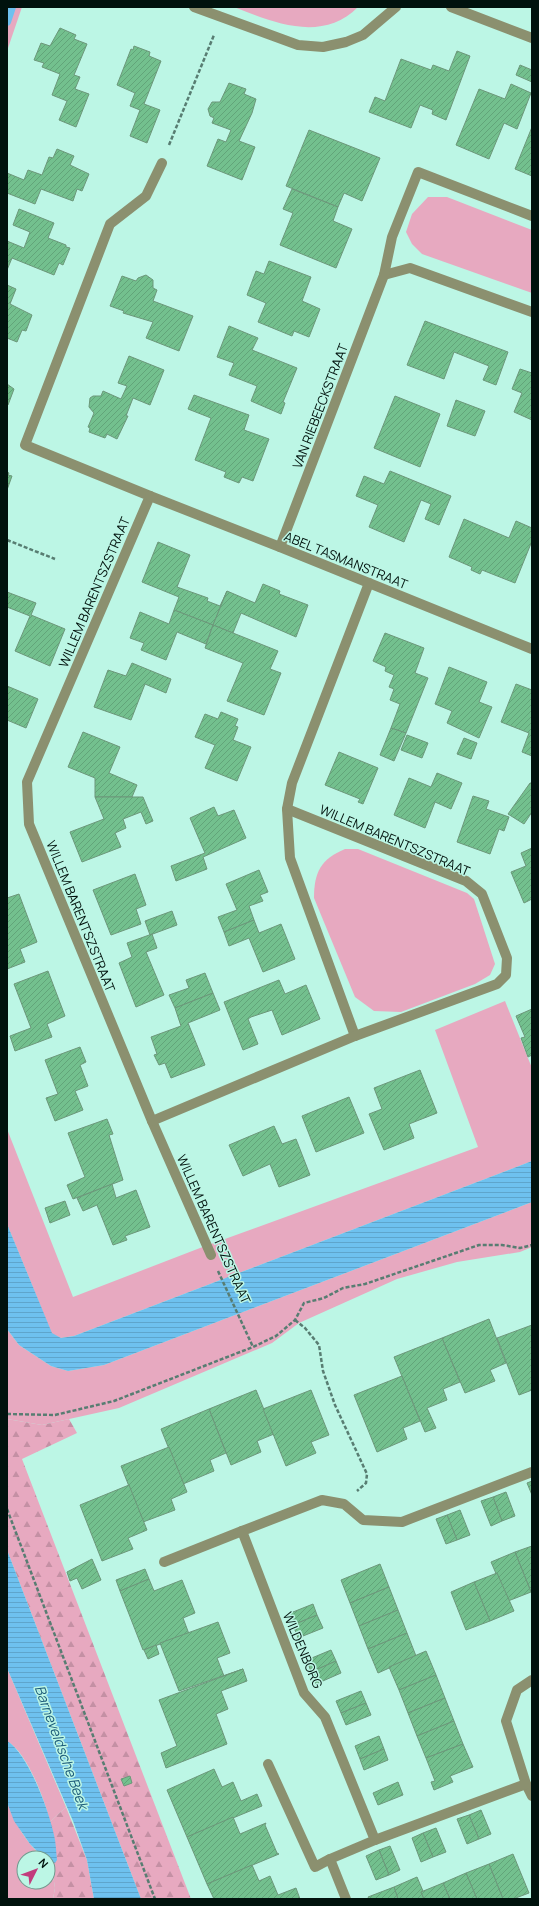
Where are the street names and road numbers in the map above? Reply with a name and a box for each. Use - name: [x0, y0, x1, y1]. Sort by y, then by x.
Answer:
- street label: VAN RIEBEECKSTRAAT: [288, 341, 352, 471]
- street label: WILLEM BARENTSZSTRAAT: [54, 514, 134, 670]
- street label: ABEL TASMANSTRAAT: [282, 527, 411, 593]
- street label: WILLEM BARENTSZSTRAAT: [317, 800, 473, 880]
- street label: WILLEM BARENTSZSTRAAT: [42, 838, 120, 995]
- street label: WILLEM BARENTSZSTRAAT: [173, 1151, 255, 1307]
- street label: WILDENBORG: [279, 1609, 327, 1691]

